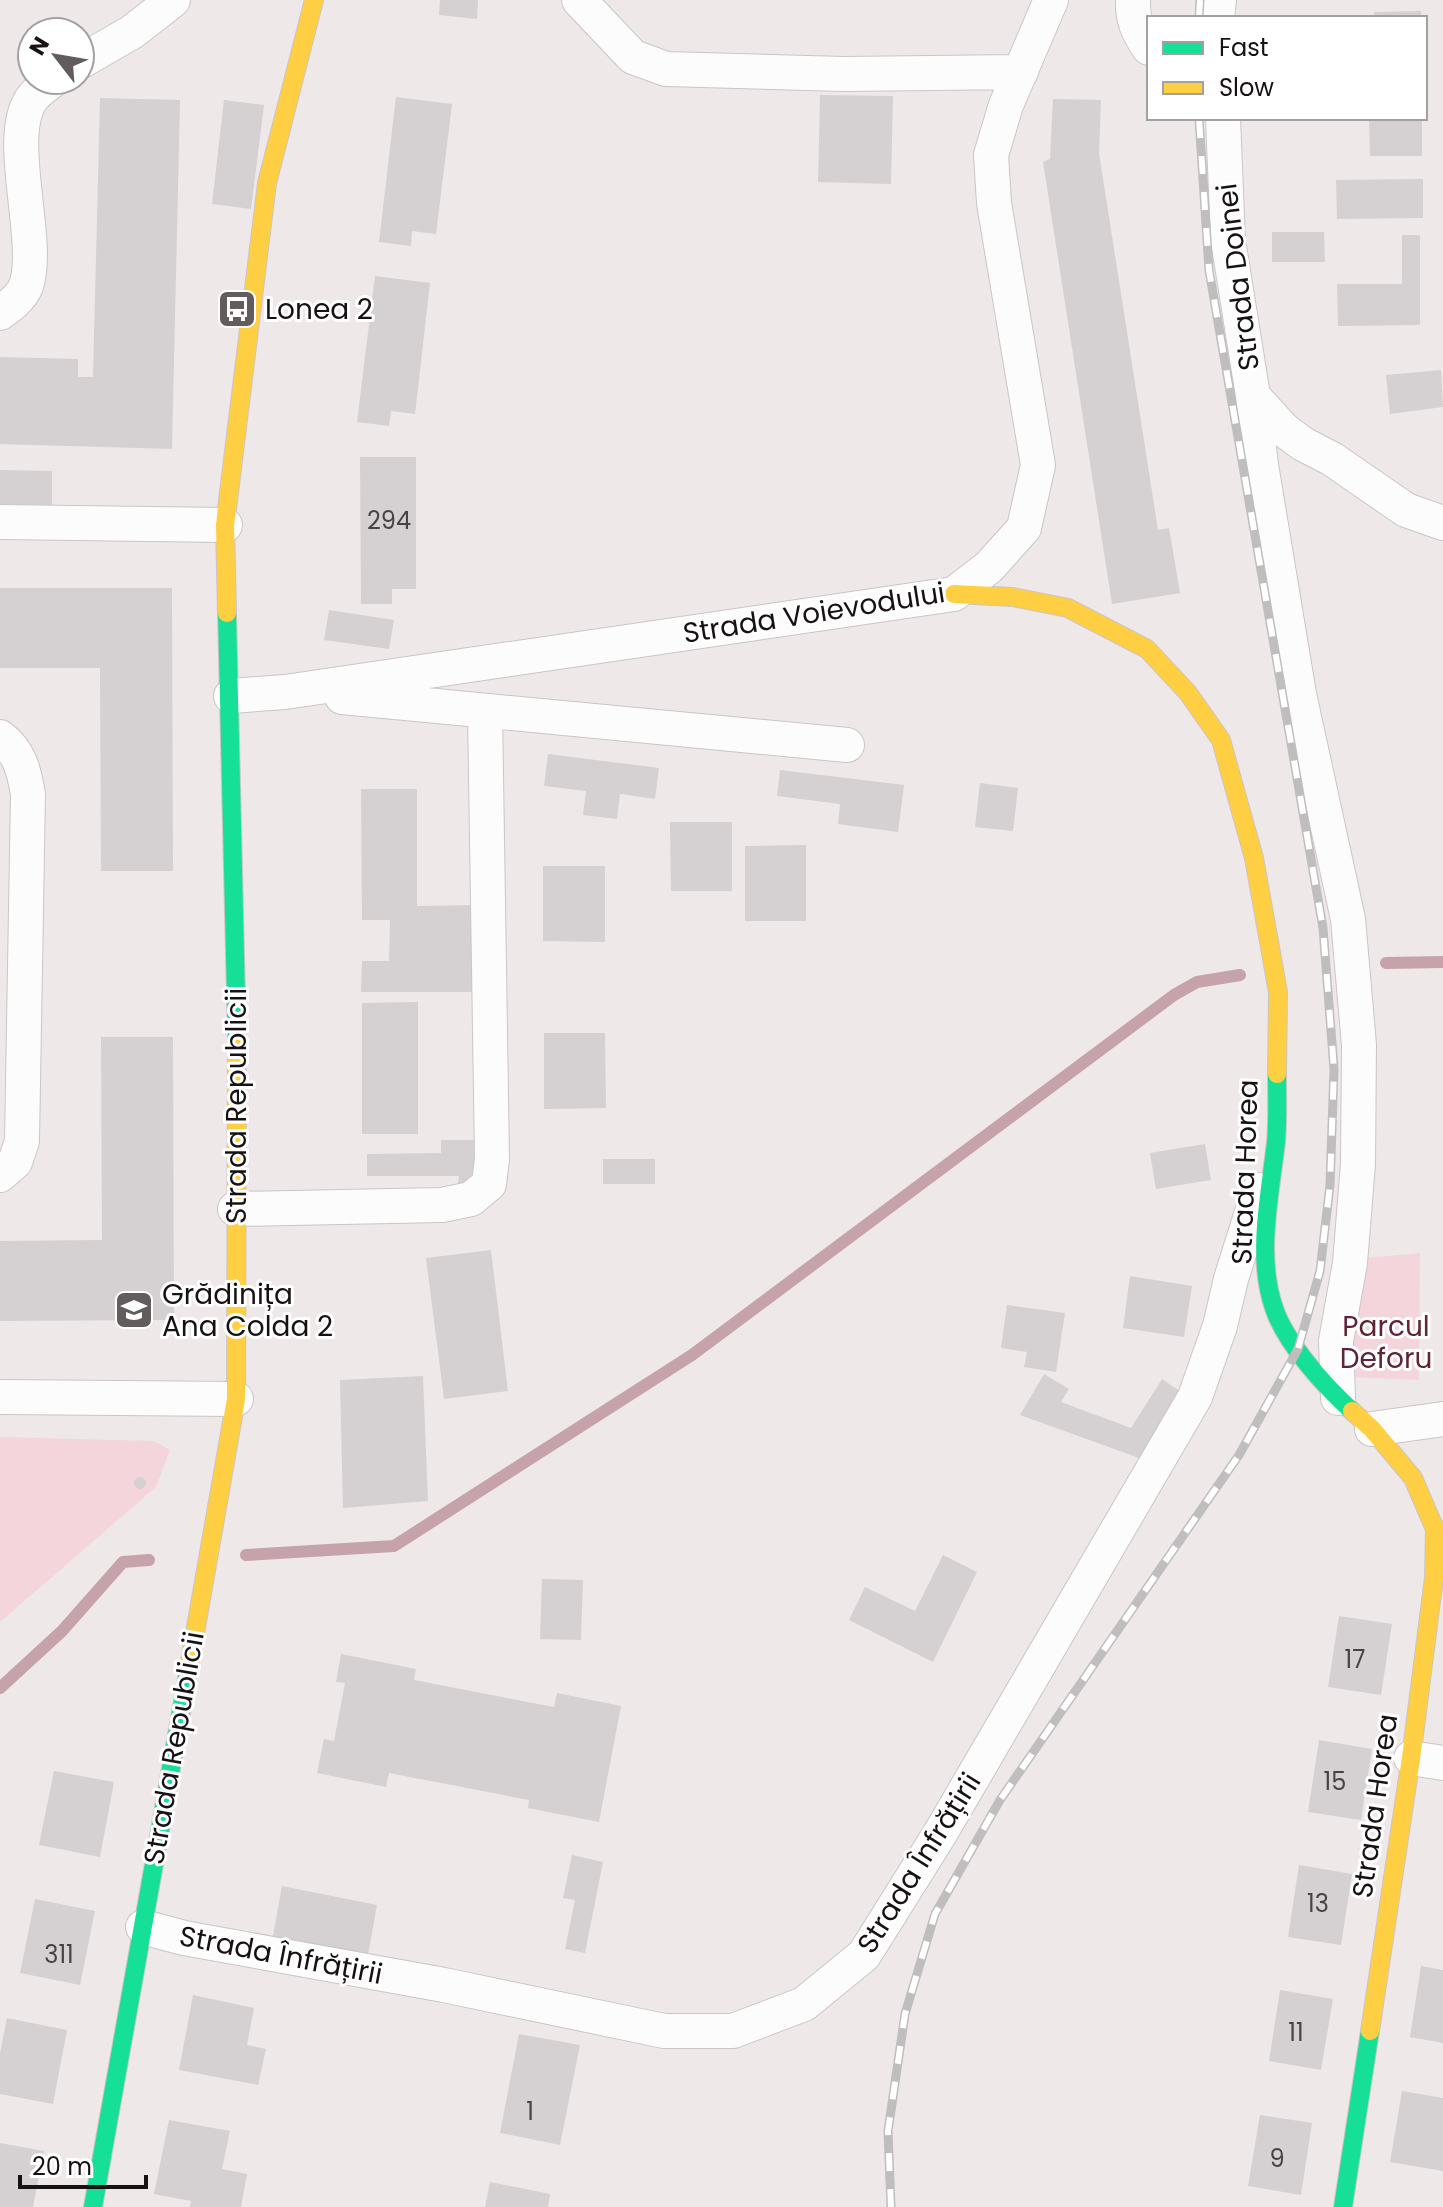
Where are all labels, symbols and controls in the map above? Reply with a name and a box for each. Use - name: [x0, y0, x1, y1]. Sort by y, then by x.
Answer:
- north arrow: [16, 16, 96, 96]
- legend: [1147, 16, 1427, 120]
- text: N: [22, 31, 57, 61]
- text: Fast: [1219, 31, 1269, 64]
- text: Slow: [1219, 71, 1274, 104]
- street label: Strada Doinei: [1207, 181, 1269, 373]
- bus stop icon: Lonea 2: [216, 288, 258, 330]
- place label: Lonea 2: [265, 290, 373, 329]
- house number: 294: [367, 504, 411, 537]
- street label: Strada Voievodului: [680, 573, 948, 653]
- street label: Strada Republicii: [217, 988, 256, 1224]
- street label: Strada Horea: [1222, 1079, 1268, 1265]
- place label: Grădinița Ana Colda 2: [162, 1275, 333, 1346]
- school or university icon: Grădinița Ana Colda 2: [113, 1289, 155, 1331]
- park label: Parcul Deforu: [1340, 1307, 1432, 1378]
- street label: Strada Republicii: [134, 1628, 214, 1868]
- house number: 17: [1345, 1643, 1365, 1676]
- street label: Strada Horea: [1343, 1712, 1407, 1900]
- street label: Strada Înfrățirii: [848, 1765, 990, 1961]
- house number: 15: [1324, 1765, 1346, 1798]
- house number: 13: [1307, 1887, 1329, 1920]
- street label: Strada Înfrățirii: [176, 1916, 386, 1994]
- house number: 311: [44, 1938, 74, 1971]
- house number: 11: [1288, 2016, 1304, 2049]
- house number: 1: [526, 2095, 534, 2128]
- scale bar: [20, 2139, 146, 2189]
- house number: 9: [1269, 2142, 1285, 2175]
- text: 20 m: [32, 2150, 92, 2183]

